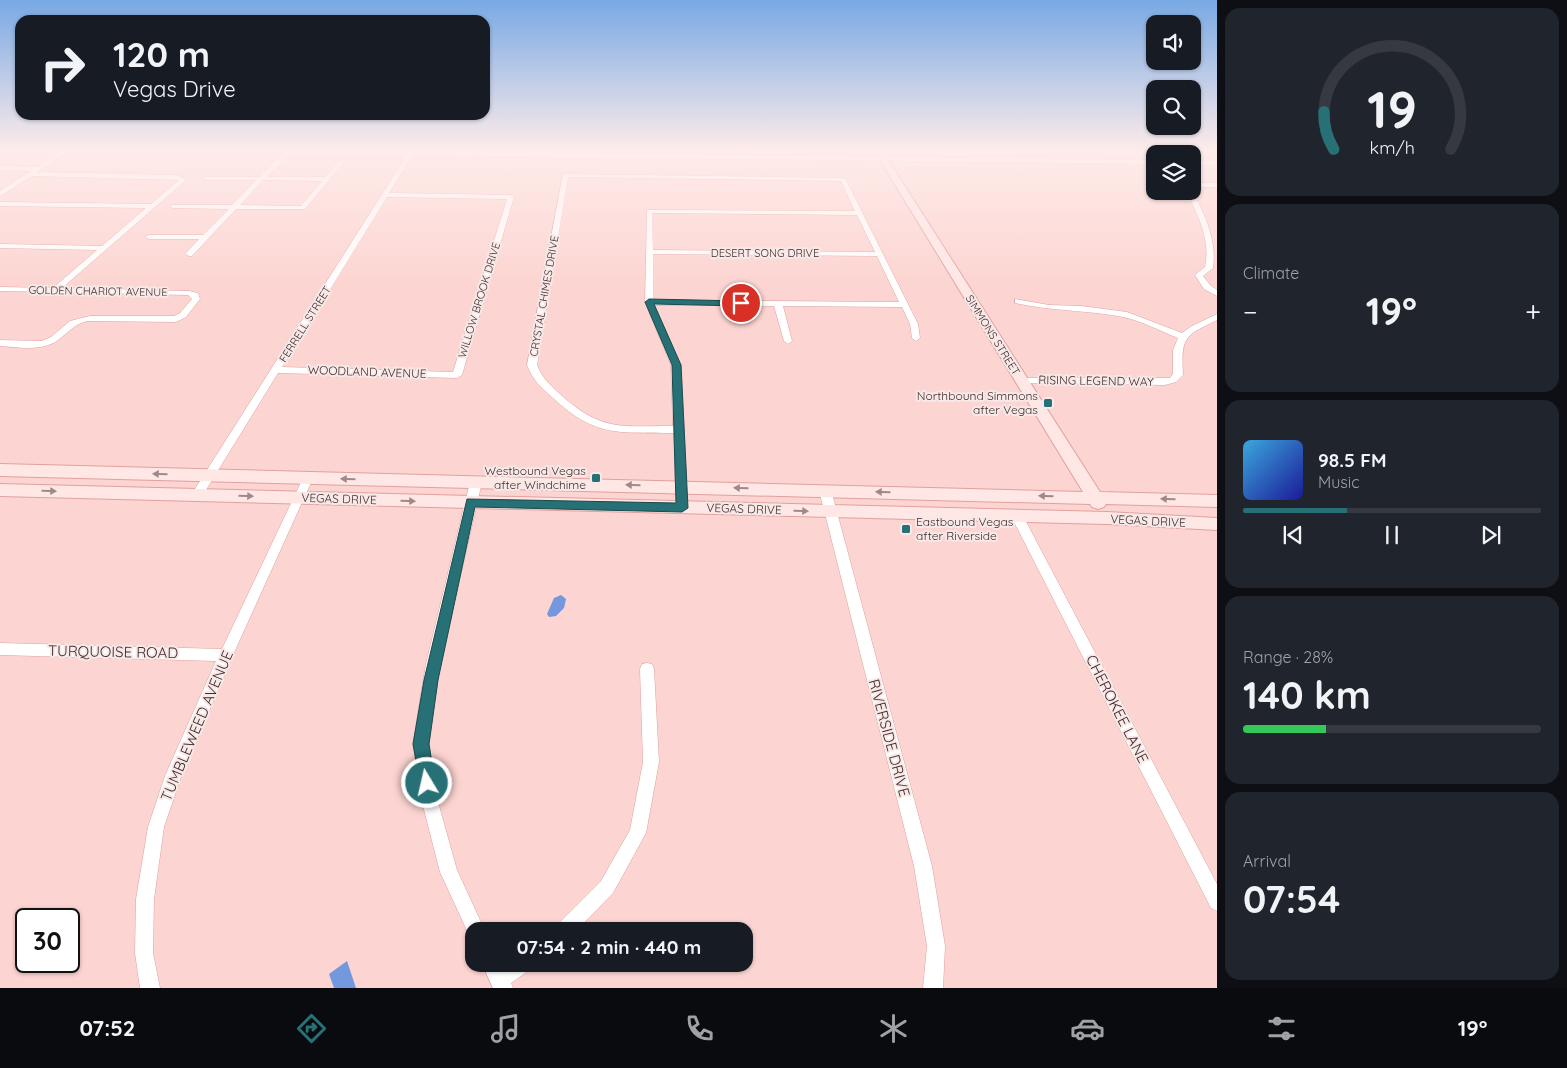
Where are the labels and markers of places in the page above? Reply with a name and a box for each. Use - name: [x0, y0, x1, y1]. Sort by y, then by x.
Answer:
- pin: [720, 282, 762, 324]
- place label: Northbound Simmons after Vegas: [917, 388, 1038, 417]
- marker: Northbound Simmons after Vegas: [1042, 397, 1054, 409]
- place label: Westbound Vegas after Windchime: [485, 463, 586, 492]
- marker: Westbound Vegas after Windchime: [590, 472, 602, 484]
- place label: Eastbound Vegas after Riverside: [916, 514, 1014, 543]
- marker: Eastbound Vegas after Riverside: [900, 523, 912, 535]

